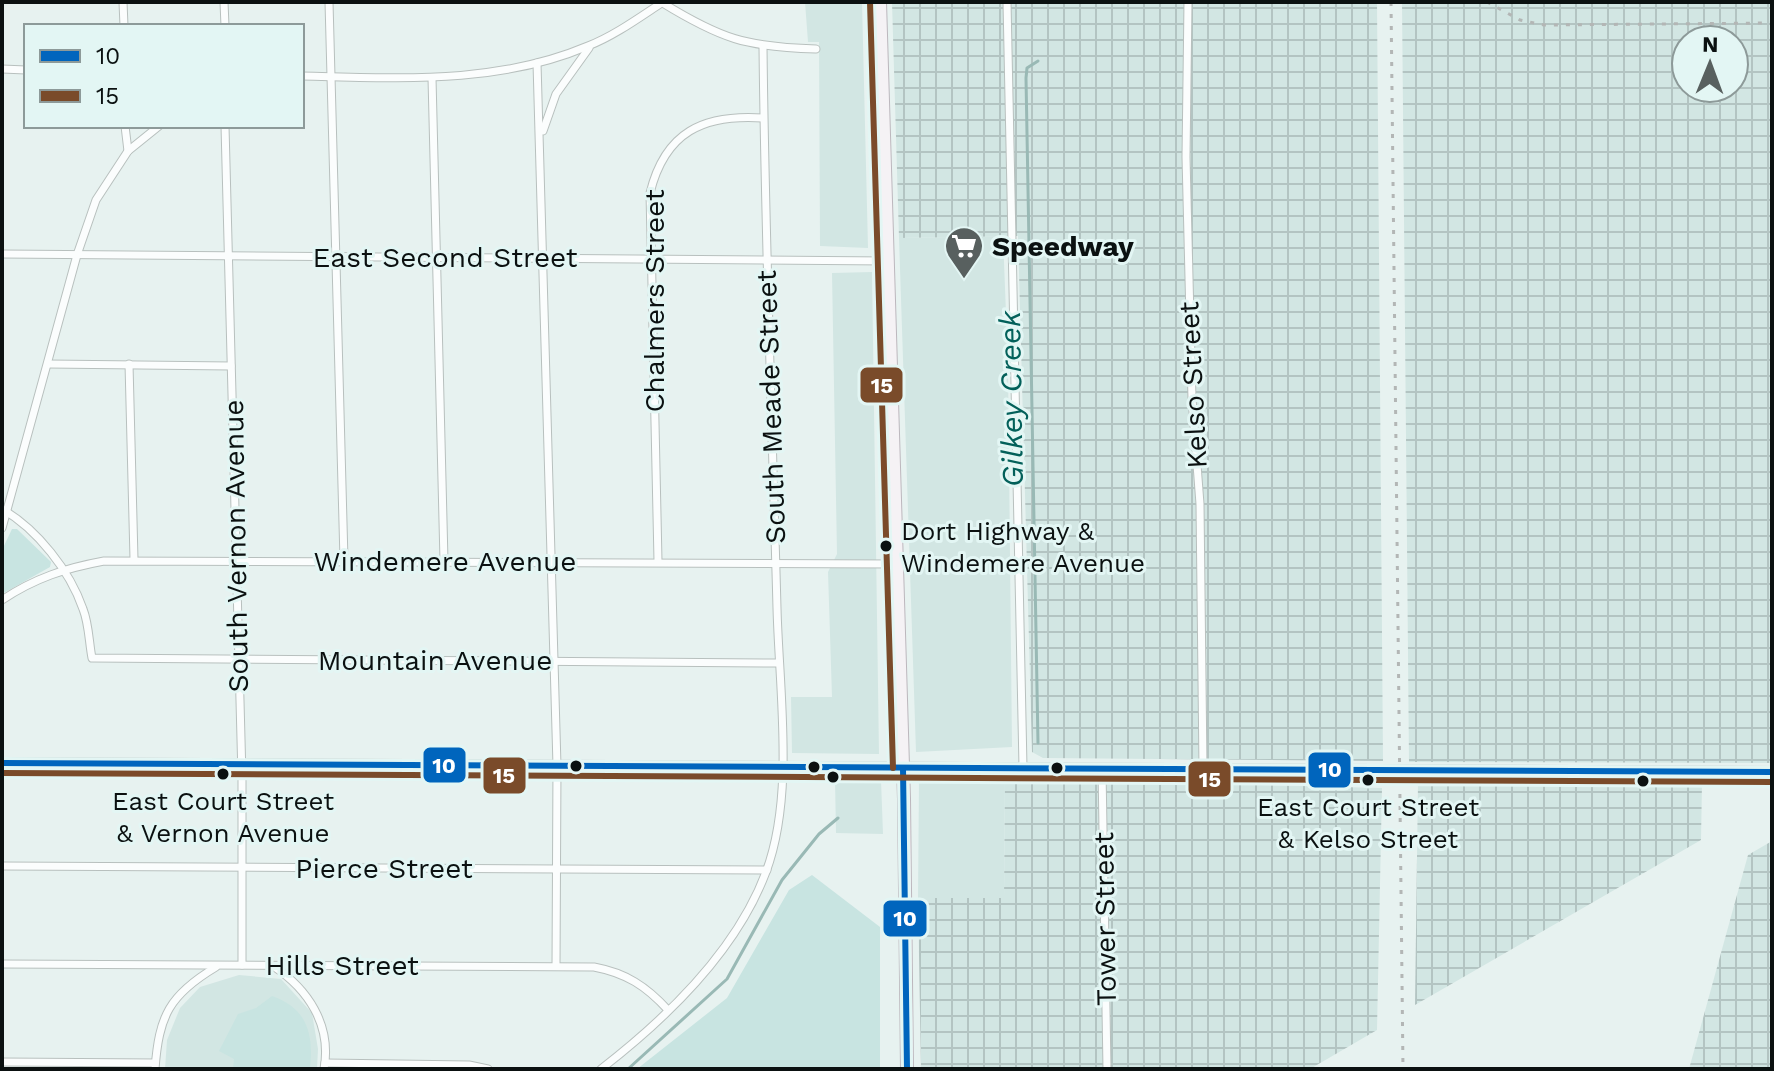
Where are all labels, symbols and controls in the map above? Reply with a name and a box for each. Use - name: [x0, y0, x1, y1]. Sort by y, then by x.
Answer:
- legend: [24, 24, 304, 128]
- north arrow: [1670, 24, 1750, 104]
- text: N: [1702, 32, 1719, 57]
- text: 10: [96, 42, 120, 70]
- text: 15: [96, 82, 119, 110]
- street label: Chalmers Street: [638, 189, 671, 413]
- supermarket icon: Speedway: [943, 225, 985, 280]
- place label: Speedway: [992, 230, 1134, 263]
- street label: East Second Street: [312, 241, 578, 274]
- street label: South Meade Street: [750, 269, 792, 544]
- street label: Kelso Street: [1172, 300, 1214, 469]
- water label: Gilkey Creek: [992, 309, 1030, 488]
- line badge: 15: [859, 366, 904, 404]
- text: 15: [871, 373, 893, 398]
- street label: South Vernon Avenue: [217, 399, 255, 693]
- place label: Dort Highway & Windemere Avenue: [901, 516, 1145, 578]
- marker: Dort Highway & Windemere Avenue: [878, 538, 894, 554]
- street label: Windemere Avenue: [314, 545, 576, 578]
- street label: Mountain Avenue: [318, 644, 552, 677]
- line badge: 10: [422, 746, 467, 784]
- line badge: 10: [1307, 751, 1352, 789]
- text: 10: [432, 753, 456, 778]
- line badge: 15: [482, 756, 527, 795]
- text: 10: [1318, 757, 1342, 782]
- unlabelled marker: [568, 758, 584, 774]
- unlabelled marker: [806, 759, 822, 775]
- unlabelled marker: [1049, 760, 1065, 776]
- line badge: 15: [1187, 760, 1232, 798]
- text: 15: [493, 763, 515, 788]
- marker: East Court Street & Vernon Avenue: [215, 766, 231, 782]
- text: 15: [1199, 767, 1221, 792]
- unlabelled marker: [825, 769, 841, 785]
- marker: East Court Street & Kelso Street: [1360, 772, 1376, 788]
- unlabelled marker: [1635, 773, 1651, 789]
- place label: East Court Street & Vernon Avenue: [112, 786, 334, 848]
- place label: East Court Street & Kelso Street: [1257, 792, 1479, 854]
- street label: Tower Street: [1087, 832, 1123, 1006]
- street label: Pierce Street: [295, 852, 473, 885]
- line badge: 10: [882, 899, 928, 938]
- text: 10: [893, 906, 917, 931]
- street label: Hills Street: [265, 949, 419, 982]

